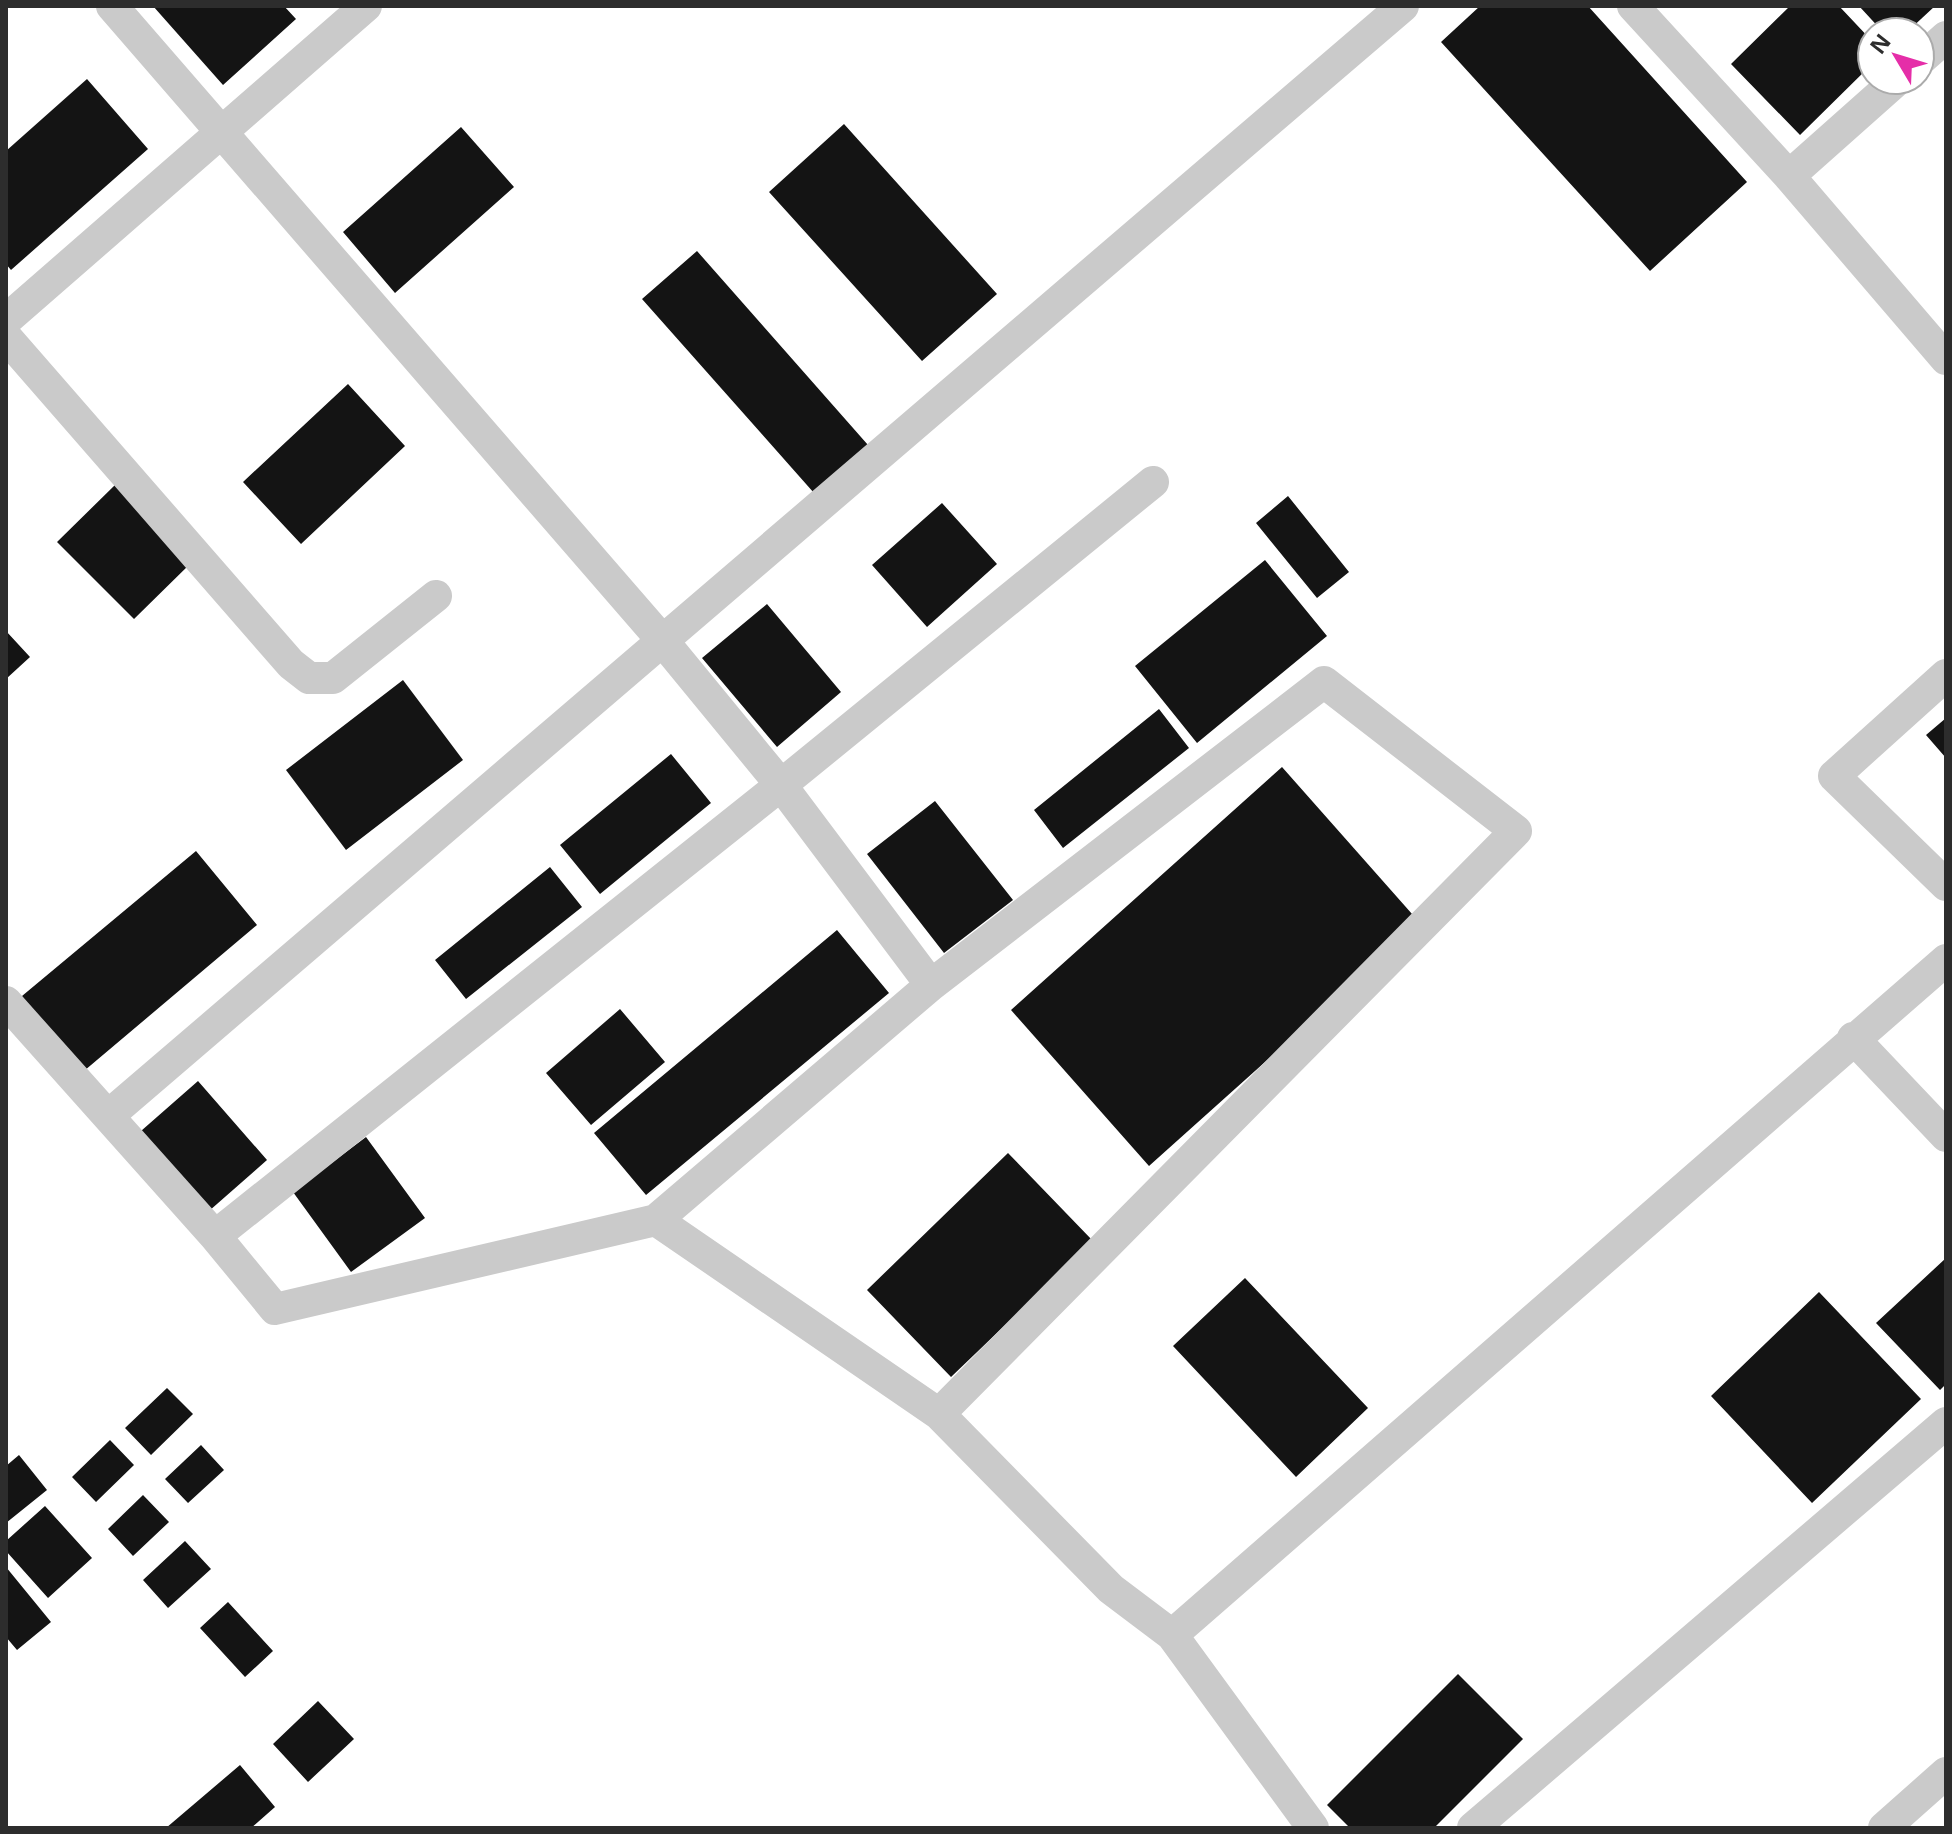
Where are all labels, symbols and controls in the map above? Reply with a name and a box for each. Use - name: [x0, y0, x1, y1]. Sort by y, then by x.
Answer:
- north arrow: [1856, 16, 1936, 96]
- text: N: [1862, 27, 1897, 59]

